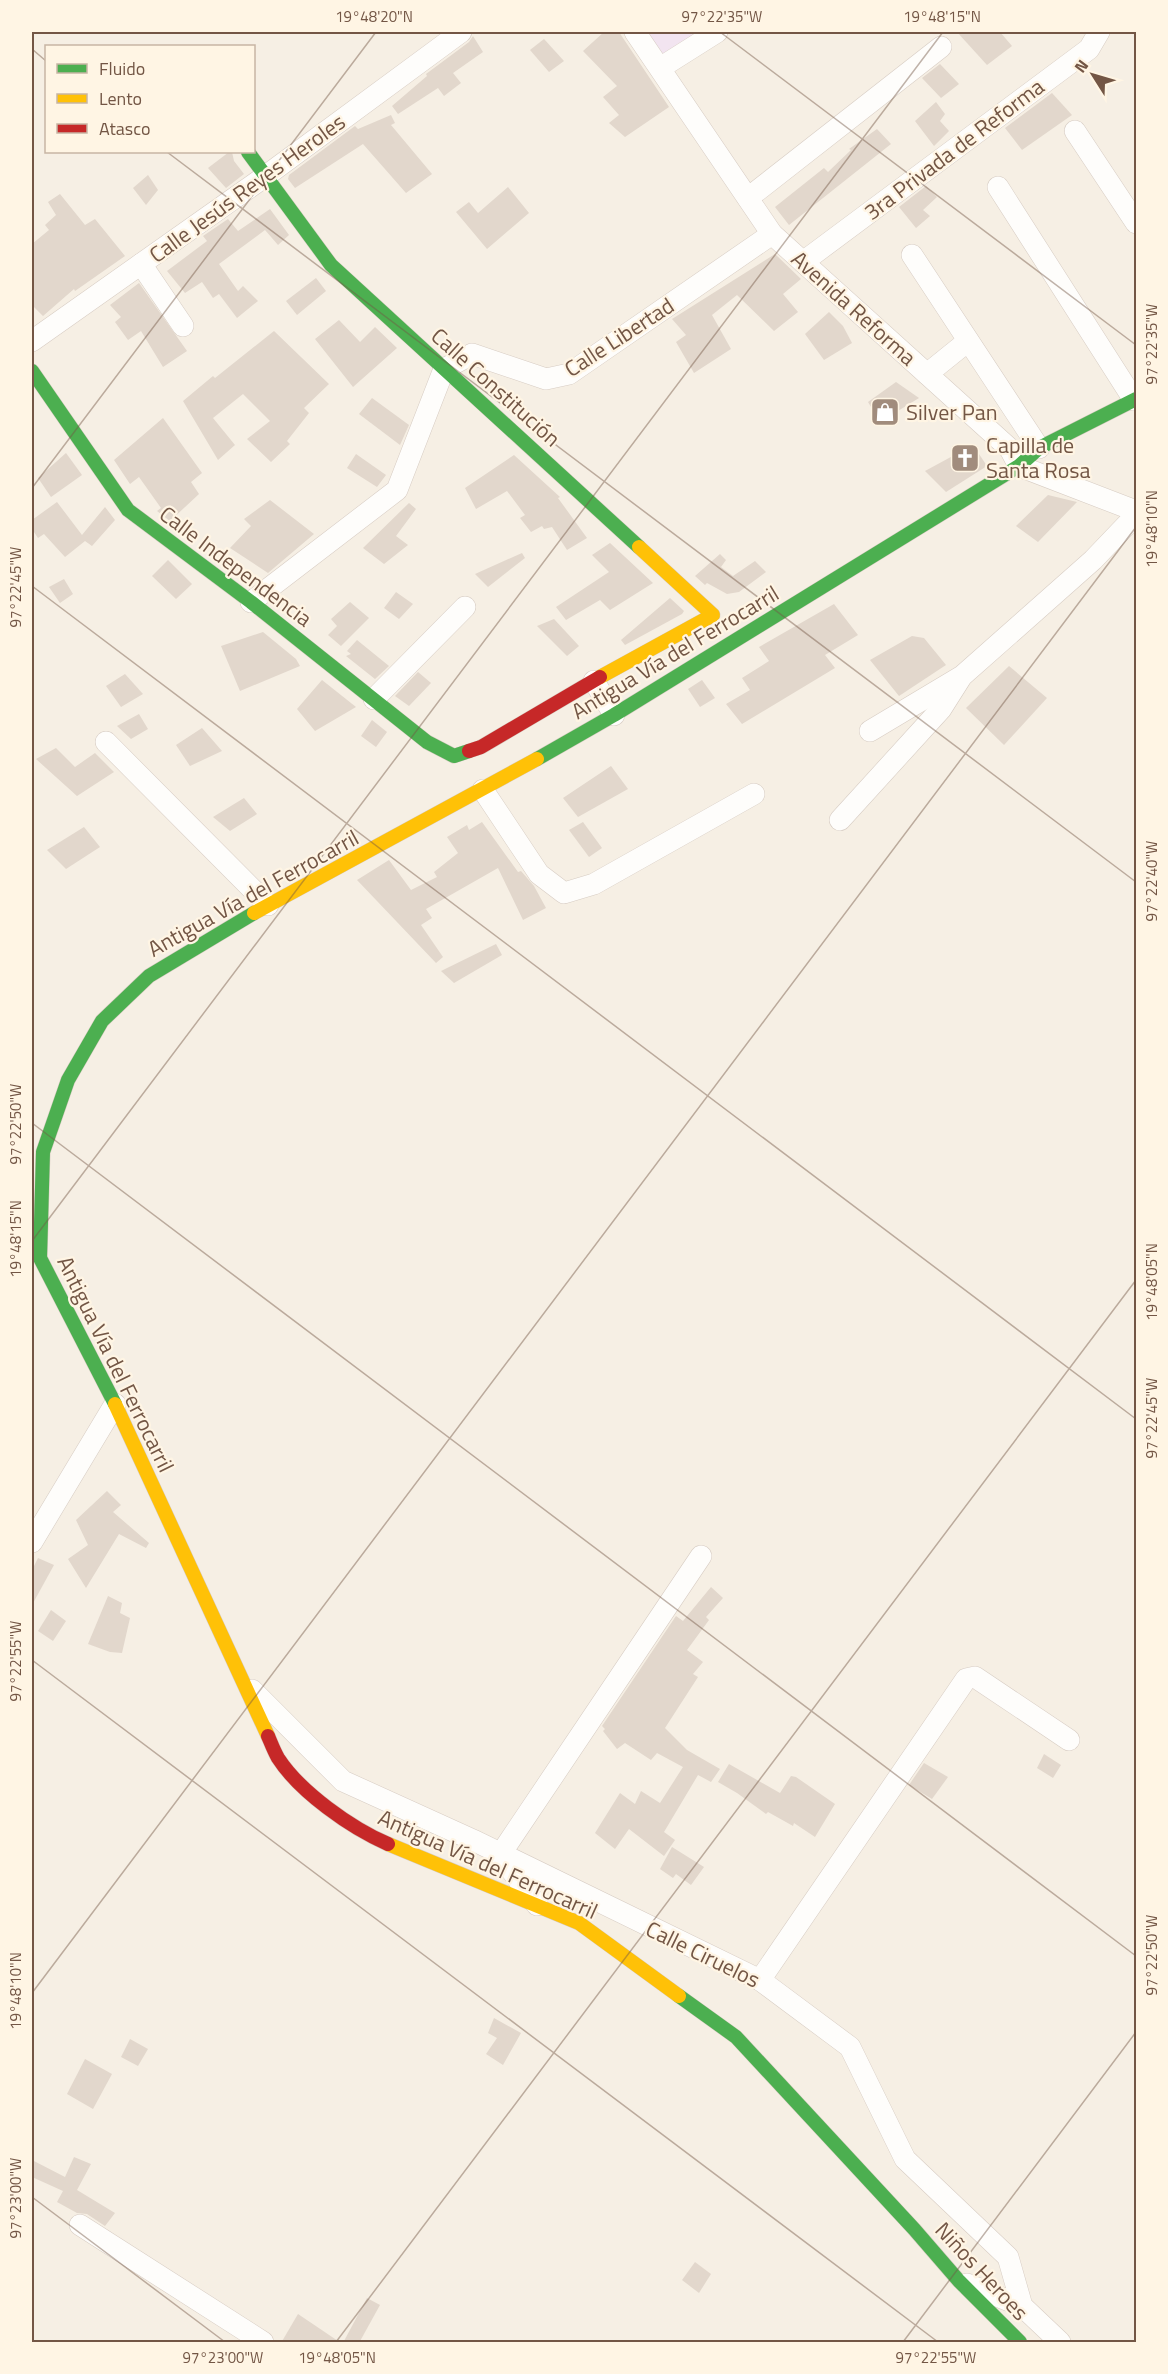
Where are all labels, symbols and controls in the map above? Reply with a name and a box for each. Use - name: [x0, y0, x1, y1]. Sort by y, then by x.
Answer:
- text: 19°48'20"N: [335, 5, 413, 28]
- text: 97°22'35"W: [682, 5, 762, 28]
- text: 19°48'15"N: [903, 5, 981, 28]
- legend: [45, 45, 255, 153]
- north arrow: [1063, 45, 1123, 105]
- text: N: [1068, 54, 1094, 78]
- text: Fluido: [99, 55, 145, 82]
- street label: 3ra Privada de Reforma: [857, 70, 1051, 228]
- text: Lento: [99, 85, 142, 112]
- street label: Calle Jesús Reyes Heroles: [142, 105, 352, 271]
- text: Atasco: [99, 115, 150, 142]
- street label: Avenida Reforma: [784, 242, 924, 374]
- street label: Calle Libertad: [557, 289, 681, 385]
- text: 97°22'35"W: [1140, 304, 1163, 384]
- street label: Calle Constitución: [424, 319, 568, 455]
- place label: Silver Pan: [906, 395, 998, 429]
- shop icon: Silver Pan: [869, 396, 901, 428]
- place label: Capilla de Santa Rosa: [986, 428, 1091, 487]
- church icon: Capilla de Santa Rosa: [949, 442, 981, 474]
- text: 19°48'10"N: [1140, 490, 1163, 568]
- street label: Calle Independencia: [152, 497, 320, 635]
- text: 97°22'45"W: [4, 547, 27, 627]
- street label: Antigua Vía del Ferrocarril: [565, 576, 785, 728]
- street label: Antigua Vía del Ferrocarril: [141, 821, 365, 965]
- text: 97°22'40"W: [1140, 841, 1163, 921]
- text: 97°22'50"W: [4, 1084, 27, 1164]
- text: 19°48'15"N: [4, 1200, 27, 1278]
- text: 19°48'05"N: [1140, 1243, 1163, 1321]
- street label: Antigua Vía del Ferrocarril: [49, 1250, 183, 1478]
- text: 97°22'45"W: [1140, 1378, 1163, 1458]
- text: 97°22'55"W: [4, 1621, 27, 1701]
- street label: Antigua Vía del Ferrocarril: [373, 1800, 603, 1928]
- street label: Calle Ciruelos: [640, 1912, 766, 1996]
- text: 97°22'50"W: [1140, 1915, 1163, 1995]
- text: 19°48'10"N: [4, 1952, 27, 2030]
- text: 97°23'00"W: [4, 2158, 27, 2238]
- street label: Niños Heroes: [927, 2214, 1037, 2328]
- text: 97°23'00"W: [183, 2346, 263, 2369]
- text: 19°48'05"N: [298, 2346, 376, 2369]
- text: 97°22'55"W: [896, 2346, 976, 2369]

